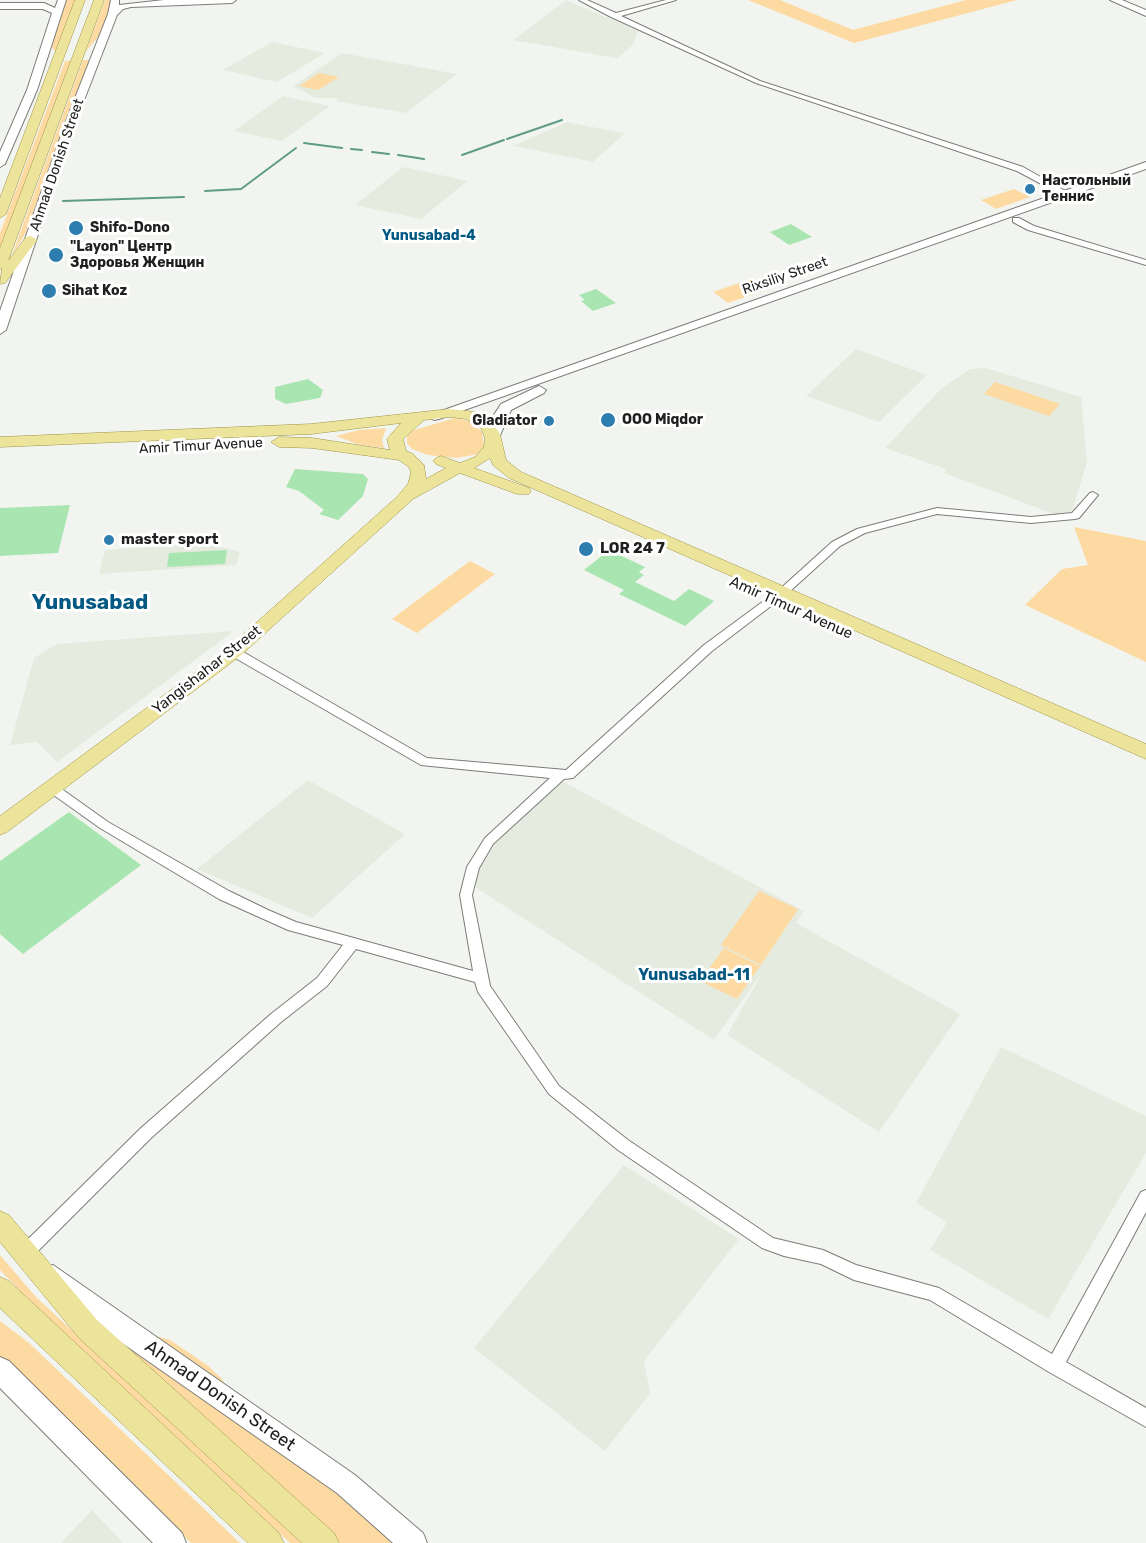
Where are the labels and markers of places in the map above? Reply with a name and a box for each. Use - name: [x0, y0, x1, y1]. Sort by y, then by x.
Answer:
- place label: Настольный Теннис: [1042, 173, 1131, 206]
- marker: Настольный Теннис: [1023, 182, 1037, 196]
- marker: Shifo-Dono: [67, 219, 85, 237]
- place label: Shifo-Dono: [90, 220, 170, 236]
- place label: "Layon" Центр Здоровья Женщин: [70, 239, 204, 272]
- marker: "Layon" Центр Здоровья Женщин: [47, 246, 65, 264]
- marker: Sihat Koz: [40, 282, 58, 300]
- place label: Sihat Koz: [62, 283, 127, 299]
- marker: OOO Miqdor: [599, 411, 617, 429]
- place label: OOO Miqdor: [622, 412, 703, 428]
- place label: Gladiator: [472, 413, 537, 429]
- marker: Gladiator: [542, 414, 556, 428]
- place label: master sport: [121, 531, 219, 549]
- marker: master sport: [102, 533, 116, 547]
- marker: LOR 24 7: [577, 540, 595, 558]
- place label: LOR 24 7: [600, 540, 665, 558]

